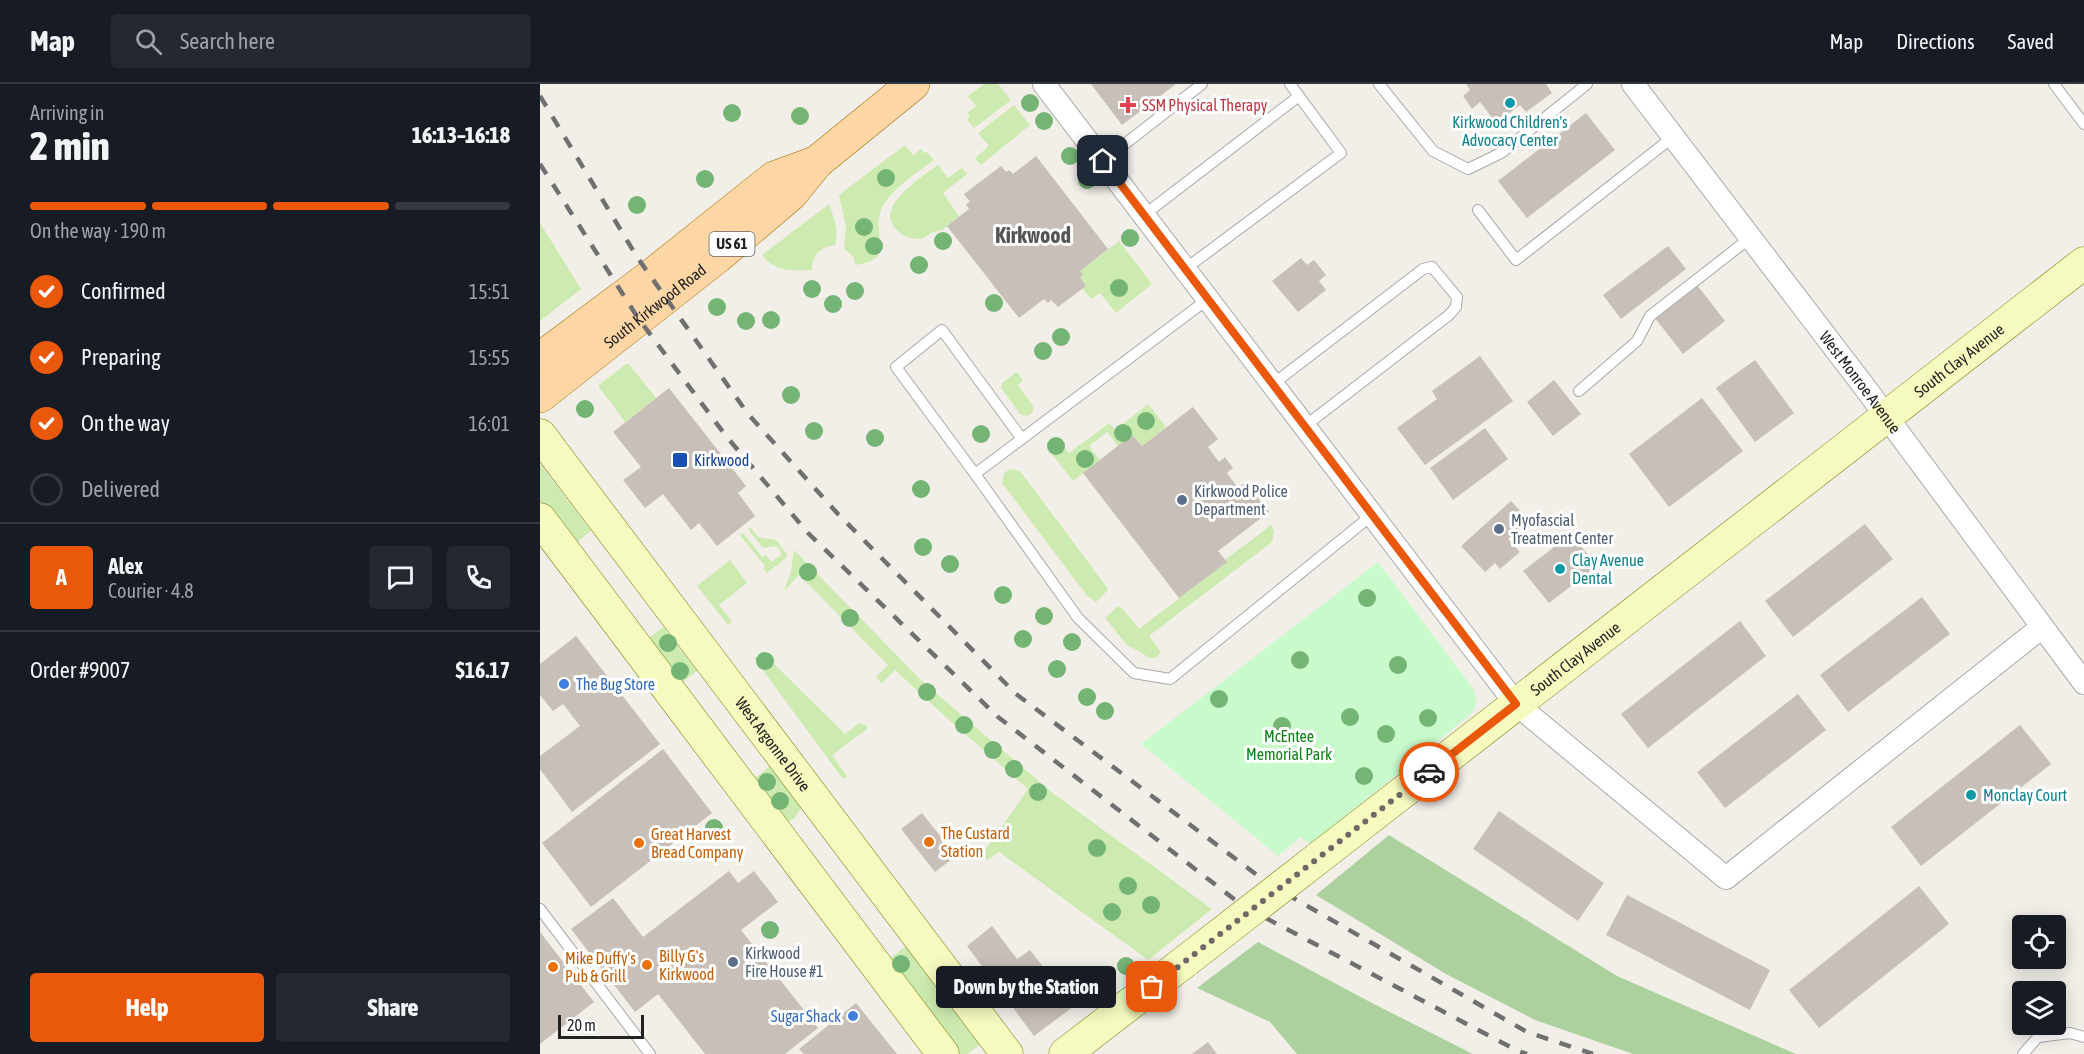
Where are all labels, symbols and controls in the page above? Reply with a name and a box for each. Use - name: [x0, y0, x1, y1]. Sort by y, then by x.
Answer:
- search box: [111, 14, 531, 68]
- text: Map: [30, 25, 75, 57]
- icon: search: [132, 25, 165, 58]
- text: Search here: [180, 28, 275, 54]
- text: Map: [1829, 29, 1863, 53]
- text: Directions: [1896, 29, 1975, 53]
- text: Saved: [2008, 29, 2054, 53]
- marker: SSM Physical Therapy: [1119, 96, 1137, 114]
- place label: SSM Physical Therapy: [1142, 96, 1268, 115]
- marker: Kirkwood Children's Advocacy Center: [1503, 96, 1517, 110]
- text: Arriving in: [30, 101, 104, 124]
- place label: Kirkwood Children's Advocacy Center: [1452, 113, 1568, 150]
- text: 16:13–16:18: [412, 122, 510, 148]
- text: 2 min: [30, 124, 110, 168]
- pin: [1077, 135, 1128, 186]
- icon: home: [1086, 144, 1119, 177]
- text: On the way · 190 m: [30, 219, 166, 242]
- district label: Kirkwood: [995, 222, 1071, 248]
- road number: US 61: [710, 232, 754, 256]
- street label: South Kirkwood Road: [600, 260, 709, 351]
- icon: check: [30, 275, 63, 308]
- text: Confirmed: [81, 278, 166, 304]
- text: 15:51: [469, 280, 510, 303]
- street label: South Clay Avenue: [1911, 320, 2007, 401]
- street label: West Monroe Avenue: [1816, 328, 1905, 437]
- icon: check: [30, 341, 63, 374]
- text: Preparing: [81, 344, 161, 370]
- text: 15:55: [469, 346, 510, 369]
- icon: check: [30, 407, 63, 440]
- text: On the way: [81, 410, 170, 436]
- text: 16:01: [468, 412, 510, 435]
- marker: Kirkwood: [671, 451, 689, 469]
- place label: Kirkwood: [694, 451, 749, 469]
- text: Delivered: [81, 476, 160, 502]
- place label: Kirkwood Police Department: [1194, 482, 1288, 519]
- marker: Kirkwood Police Department: [1175, 493, 1189, 507]
- place label: Myofascial Treatment Center: [1511, 511, 1613, 547]
- marker: Myofascial Treatment Center: [1492, 522, 1506, 536]
- button: chat: [369, 546, 432, 609]
- button: phone: [447, 546, 510, 609]
- place label: Clay Avenue Dental: [1572, 551, 1644, 587]
- text: Alex: [108, 553, 143, 579]
- marker: Clay Avenue Dental: [1553, 562, 1567, 576]
- text: A: [56, 564, 67, 590]
- text: Courier · 4.8: [108, 579, 194, 602]
- street label: South Clay Avenue: [1527, 618, 1624, 699]
- text: Order #9007: [30, 657, 130, 683]
- text: $16.17: [455, 657, 510, 683]
- place label: The Bug Store: [576, 675, 655, 694]
- marker: The Bug Store: [557, 677, 571, 691]
- street label: West Argonne Drive: [732, 693, 814, 795]
- park label: McEntee Memorial Park: [1246, 727, 1332, 763]
- courier: [1399, 742, 1459, 802]
- icon: car: [1413, 756, 1446, 789]
- place label: Monclay Court: [1983, 786, 2067, 805]
- marker: Monclay Court: [1964, 788, 1978, 802]
- place label: The Custard Station: [941, 824, 1010, 860]
- place label: Great Harvest Bread Company: [651, 825, 744, 862]
- marker: The Custard Station: [922, 835, 936, 849]
- marker: Great Harvest Bread Company: [632, 836, 646, 850]
- map controls: [2012, 915, 2066, 1035]
- button: locate: [2012, 915, 2066, 969]
- place label: Kirkwood Fire House #1: [745, 944, 824, 980]
- place label: Billy G's Kirkwood: [659, 947, 714, 983]
- place label: Mike Duffy's Pub & Grill: [565, 949, 636, 985]
- marker: Kirkwood Fire House #1: [726, 955, 740, 969]
- marker: Billy G's Kirkwood: [640, 958, 654, 972]
- marker: Mike Duffy's Pub & Grill: [546, 960, 560, 974]
- pin: [1126, 961, 1177, 1012]
- callout: Down by the Station: [936, 966, 1116, 1008]
- icon: bag: [1135, 970, 1168, 1003]
- button: Help: [30, 973, 264, 1042]
- button: Share: [276, 973, 510, 1042]
- text: Down by the Station: [953, 975, 1099, 998]
- button: layers: [2012, 981, 2066, 1035]
- place label: Sugar Shack: [771, 1007, 841, 1026]
- marker: Sugar Shack: [846, 1009, 860, 1023]
- scale bar: [558, 1012, 644, 1040]
- text: 20 m: [567, 1016, 596, 1034]

